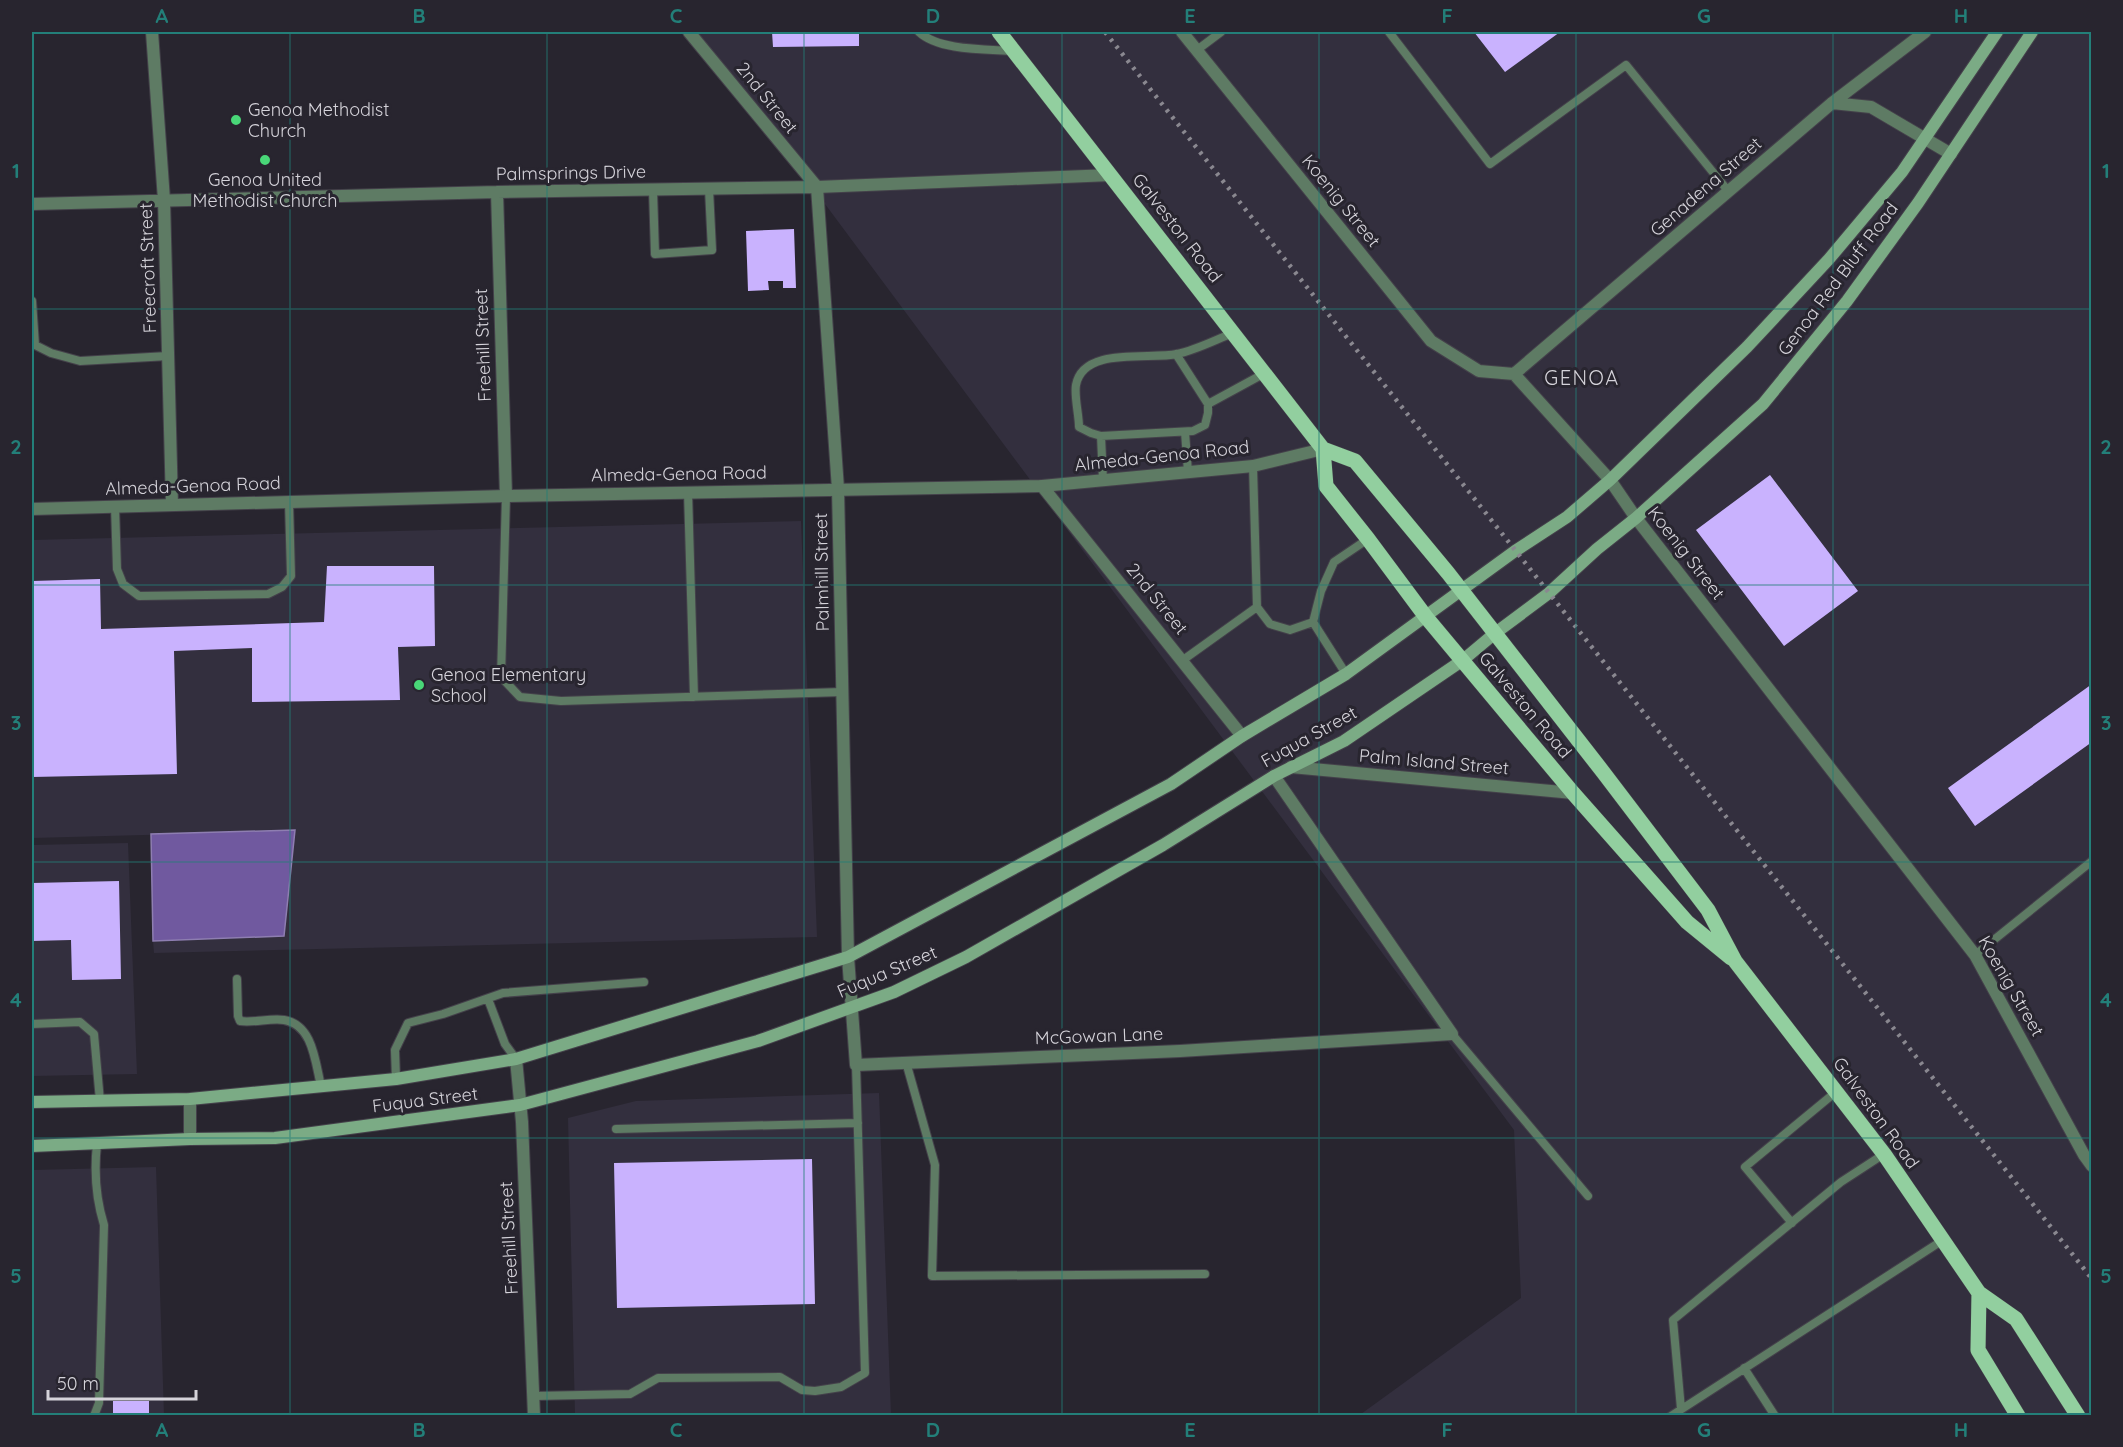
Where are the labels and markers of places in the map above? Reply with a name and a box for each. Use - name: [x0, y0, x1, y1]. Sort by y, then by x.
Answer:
- place label: Genoa Methodist Church: [248, 98, 389, 142]
- marker: Genoa Methodist Church: [229, 113, 243, 127]
- marker: Genoa United Methodist Church: [258, 153, 272, 167]
- place label: Genoa United Methodist Church: [193, 168, 337, 212]
- place label: Genoa Elementary School: [431, 663, 586, 707]
- marker: Genoa Elementary School: [412, 678, 426, 692]

